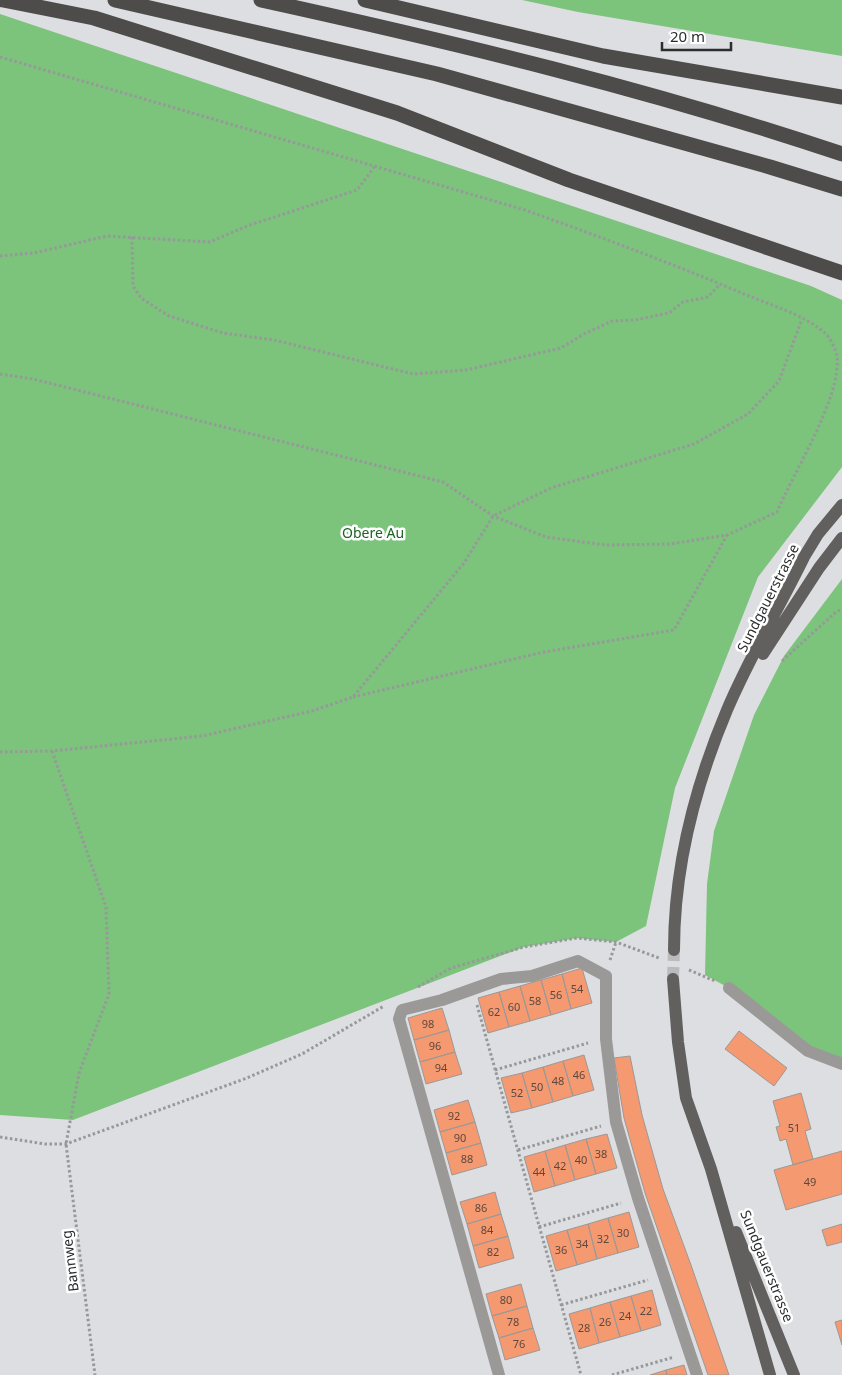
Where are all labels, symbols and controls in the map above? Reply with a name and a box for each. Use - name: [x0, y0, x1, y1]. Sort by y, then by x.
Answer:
- scale bar: [662, 20, 731, 52]
- text: 20 m: [670, 26, 705, 46]
- park label: Obere Au: [342, 523, 404, 542]
- street label: Sundgauerstrasse: [732, 540, 803, 655]
- house number: 54: [571, 981, 584, 996]
- house number: 56: [550, 987, 562, 1002]
- house number: 58: [529, 993, 541, 1008]
- house number: 60: [508, 999, 520, 1014]
- house number: 62: [488, 1004, 500, 1019]
- house number: 98: [422, 1016, 434, 1031]
- house number: 96: [429, 1038, 441, 1053]
- house number: 94: [435, 1060, 448, 1075]
- house number: 46: [573, 1067, 585, 1082]
- house number: 48: [552, 1073, 564, 1088]
- house number: 50: [531, 1079, 543, 1094]
- house number: 52: [511, 1085, 523, 1100]
- house number: 92: [448, 1108, 460, 1123]
- house number: 51: [788, 1120, 800, 1135]
- house number: 90: [454, 1130, 466, 1145]
- house number: 38: [595, 1146, 607, 1161]
- house number: 88: [461, 1151, 473, 1166]
- house number: 40: [575, 1152, 587, 1167]
- house number: 42: [554, 1158, 566, 1173]
- house number: 44: [533, 1164, 546, 1179]
- house number: 49: [804, 1174, 816, 1189]
- house number: 86: [475, 1200, 487, 1215]
- street label: Sundgauerstrasse: [736, 1207, 799, 1325]
- house number: 84: [481, 1222, 494, 1237]
- house number: 30: [617, 1225, 629, 1240]
- street label: Bannweg: [56, 1229, 83, 1293]
- house number: 32: [597, 1231, 609, 1246]
- house number: 34: [576, 1236, 589, 1251]
- house number: 36: [555, 1242, 567, 1257]
- house number: 82: [487, 1244, 499, 1259]
- house number: 80: [500, 1292, 512, 1307]
- house number: 22: [640, 1303, 652, 1318]
- house number: 24: [619, 1308, 632, 1323]
- house number: 78: [507, 1314, 519, 1329]
- house number: 26: [599, 1314, 611, 1329]
- house number: 28: [578, 1320, 590, 1335]
- house number: 76: [513, 1336, 525, 1351]

